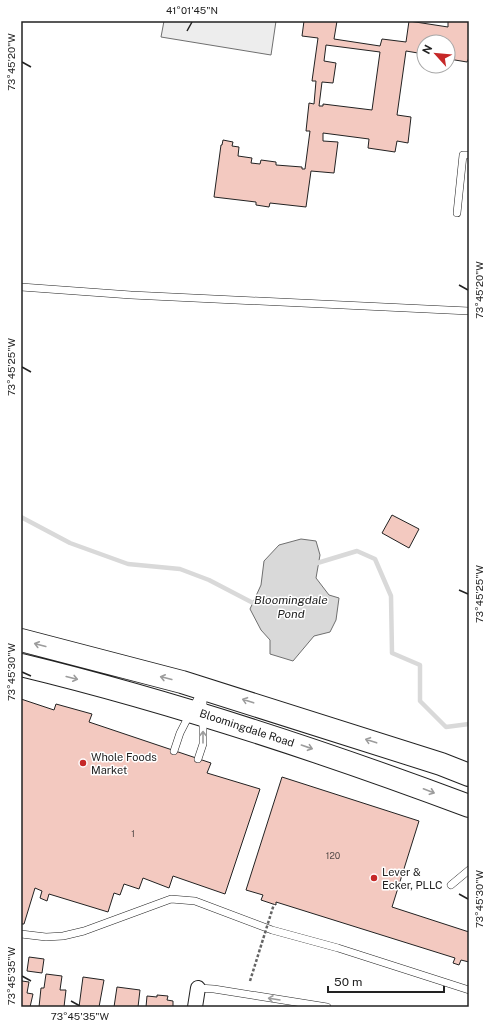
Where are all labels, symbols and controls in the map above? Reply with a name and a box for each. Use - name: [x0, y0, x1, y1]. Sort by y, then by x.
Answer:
- text: 41°01'45"N: [166, 4, 218, 16]
- text: 73°45'20"W: [5, 33, 17, 91]
- north arrow: [416, 34, 456, 74]
- text: N: [420, 43, 434, 56]
- text: 73°45'20"W: [473, 261, 485, 319]
- text: 73°45'25"W: [5, 338, 17, 396]
- text: 73°45'25"W: [473, 565, 485, 623]
- water label: Bloomingdale Pond: [254, 593, 328, 621]
- one-way arrow: [34, 641, 47, 649]
- text: 73°45'30"W: [5, 643, 17, 701]
- one-way arrow: [160, 673, 173, 681]
- one-way arrow: [66, 674, 79, 682]
- one-way arrow: [242, 697, 254, 705]
- street label: Bloomingdale Road: [198, 707, 296, 749]
- one-way arrow: [199, 731, 207, 744]
- one-way arrow: [365, 737, 378, 744]
- one-way arrow: [300, 744, 312, 752]
- place label: Whole Foods Market: [91, 751, 157, 776]
- marker: Whole Foods Market: [78, 758, 88, 768]
- one-way arrow: [423, 788, 435, 796]
- house number: 1: [131, 828, 135, 839]
- house number: 120: [326, 850, 341, 861]
- place label: Lever & Ecker, PLLC: [382, 866, 443, 891]
- text: 73°45'30"W: [473, 870, 485, 928]
- marker: Lever & Ecker, PLLC: [369, 873, 379, 883]
- text: 73°45'35"W: [5, 946, 17, 1005]
- scale bar: [328, 968, 444, 994]
- text: 50 m: [334, 975, 362, 989]
- one-way arrow: [268, 994, 281, 1002]
- text: 73°45'35"W: [51, 1010, 110, 1022]

